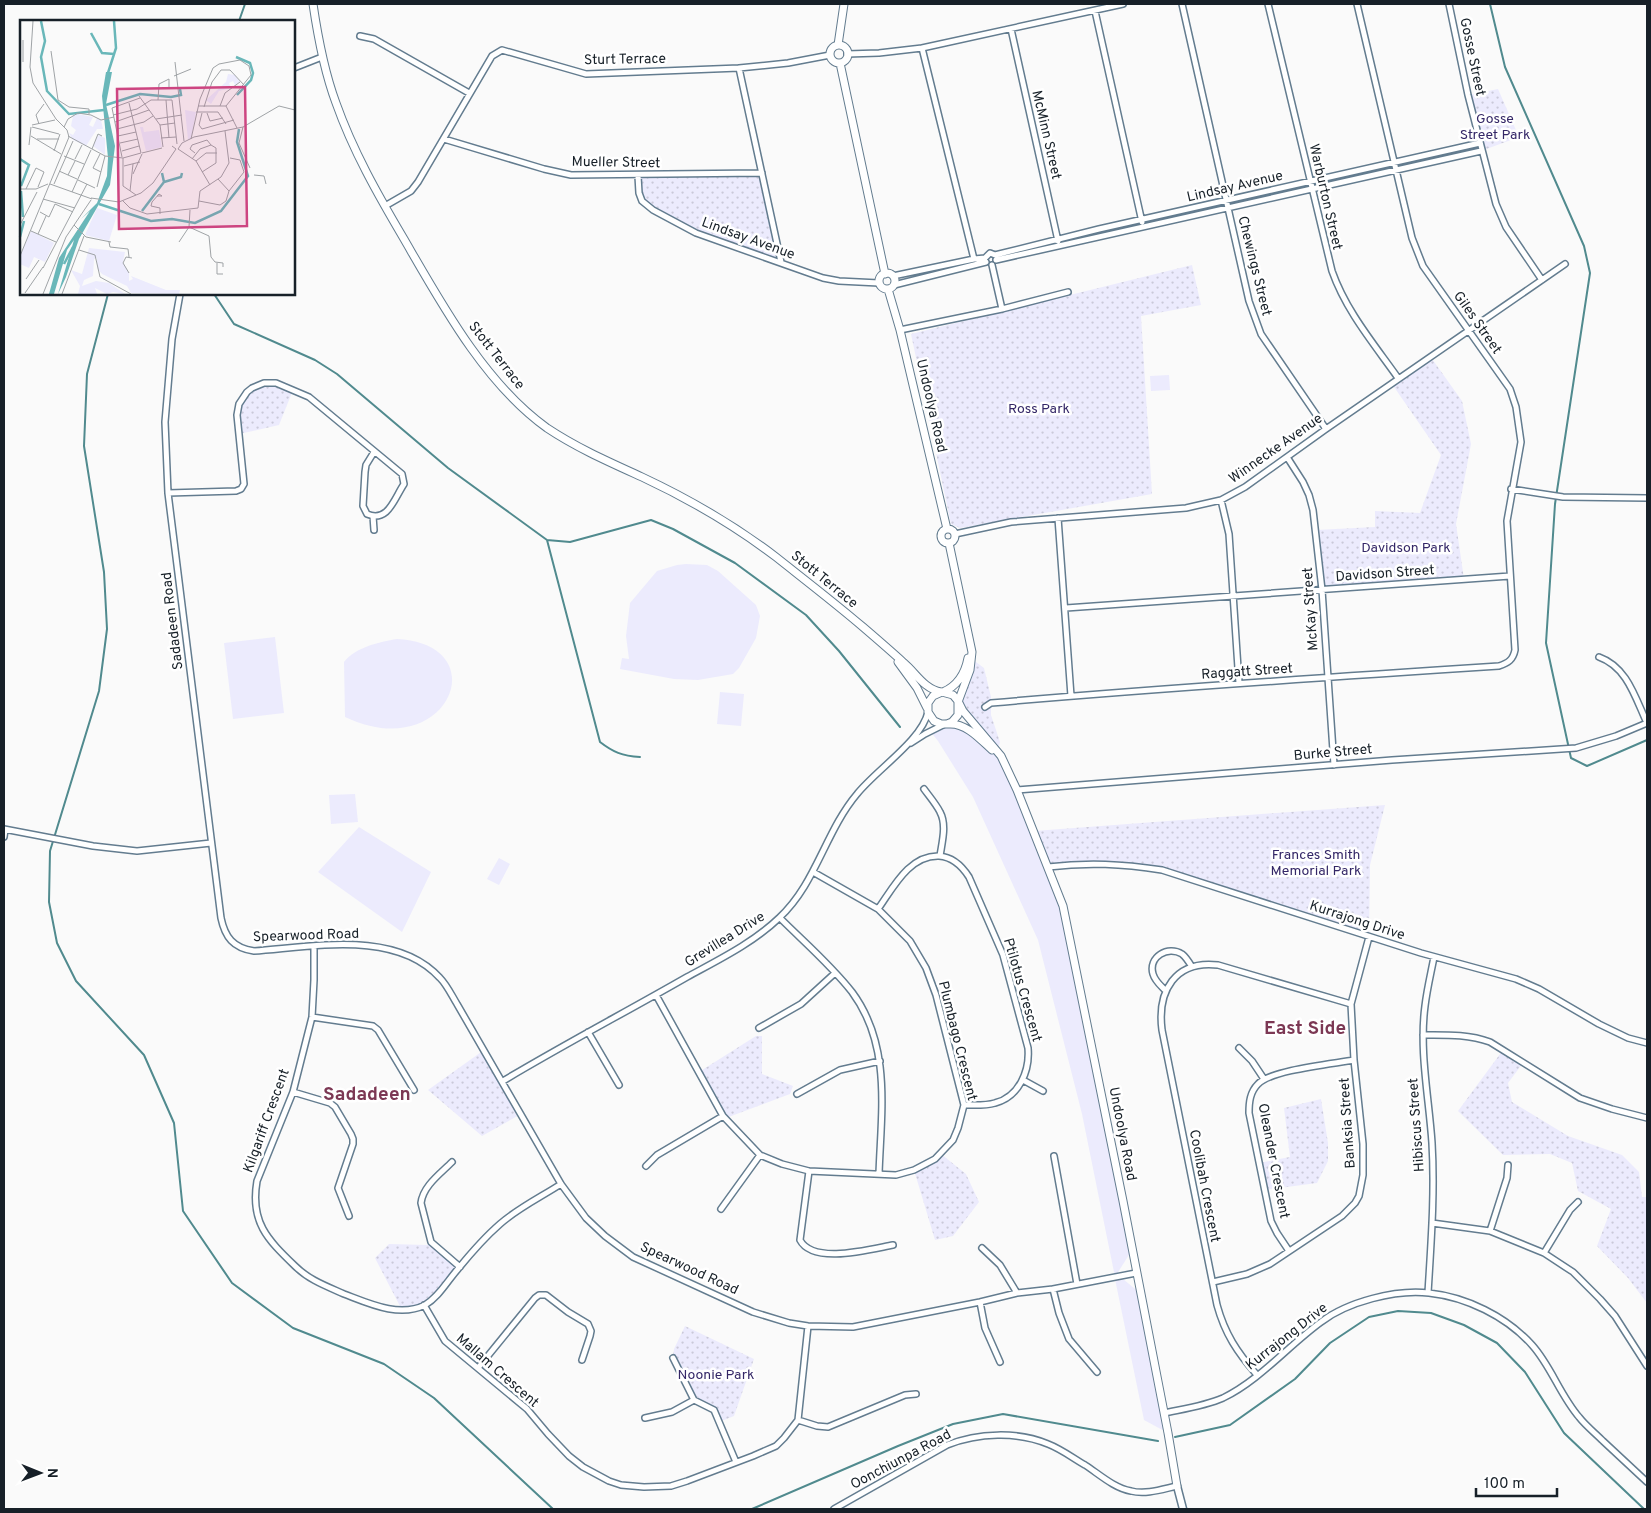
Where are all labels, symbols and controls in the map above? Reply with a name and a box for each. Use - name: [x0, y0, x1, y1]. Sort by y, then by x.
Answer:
- street label: Gosse Street: [1455, 16, 1489, 98]
- inset map: [20, 20, 295, 295]
- street label: Sturt Terrace: [584, 51, 666, 69]
- street label: McMinn Street: [1027, 89, 1065, 181]
- park label: Gosse Street Park: [1460, 111, 1530, 144]
- street label: Warburton Street: [1305, 142, 1345, 252]
- street label: Mueller Street: [571, 154, 661, 172]
- street label: Lindsay Avenue: [1185, 168, 1285, 206]
- street label: Lindsay Avenue: [699, 214, 797, 264]
- street label: Chewings Street: [1233, 214, 1275, 318]
- street label: Giles Street: [1449, 288, 1505, 358]
- street label: Stott Terrace: [464, 319, 528, 393]
- street label: Undoolya Road: [912, 358, 950, 454]
- park label: Ross Park: [1008, 401, 1070, 418]
- street label: Winnecke Avenue: [1226, 410, 1326, 488]
- park label: Davidson Park: [1361, 540, 1451, 557]
- street label: Stott Terrace: [787, 548, 861, 612]
- street label: Davidson Street: [1335, 562, 1435, 586]
- street label: McKay Street: [1300, 567, 1322, 651]
- street label: Sadadeen Road: [159, 571, 187, 671]
- street label: Raggatt Street: [1201, 660, 1293, 684]
- street label: Burke Street: [1293, 741, 1373, 765]
- park label: Frances Smith Memorial Park: [1271, 847, 1361, 880]
- street label: Kurrajong Drive: [1307, 898, 1407, 944]
- street label: Grevillea Drive: [682, 909, 768, 971]
- street label: Spearwood Road: [252, 926, 360, 946]
- street label: Ptilotus Crescent: [999, 936, 1045, 1044]
- street label: Plumbago Crescent: [934, 979, 980, 1103]
- district label: East Side: [1264, 1017, 1346, 1041]
- street label: Kilgariff Crescent: [240, 1067, 294, 1175]
- street label: Banksia Street: [1336, 1077, 1360, 1169]
- street label: Hibiscus Street: [1405, 1077, 1429, 1173]
- district label: Sadadeen: [323, 1083, 411, 1107]
- street label: Undoolya Road: [1105, 1086, 1139, 1182]
- street label: Oleander Crescent: [1253, 1102, 1293, 1220]
- street label: Coolibah Crescent: [1185, 1128, 1223, 1244]
- street label: Spearwood Road: [637, 1239, 741, 1299]
- street label: Kurrajong Drive: [1243, 1300, 1331, 1374]
- street label: Mallam Crescent: [452, 1330, 542, 1412]
- park label: Noonie Park: [678, 1367, 754, 1384]
- street label: Oonchiunpa Road: [848, 1426, 954, 1494]
- north arrow: [15, 1448, 65, 1498]
- scale bar: [1476, 1466, 1557, 1498]
- text: N: [43, 1468, 60, 1478]
- text: 100 m: [1484, 1475, 1525, 1494]

